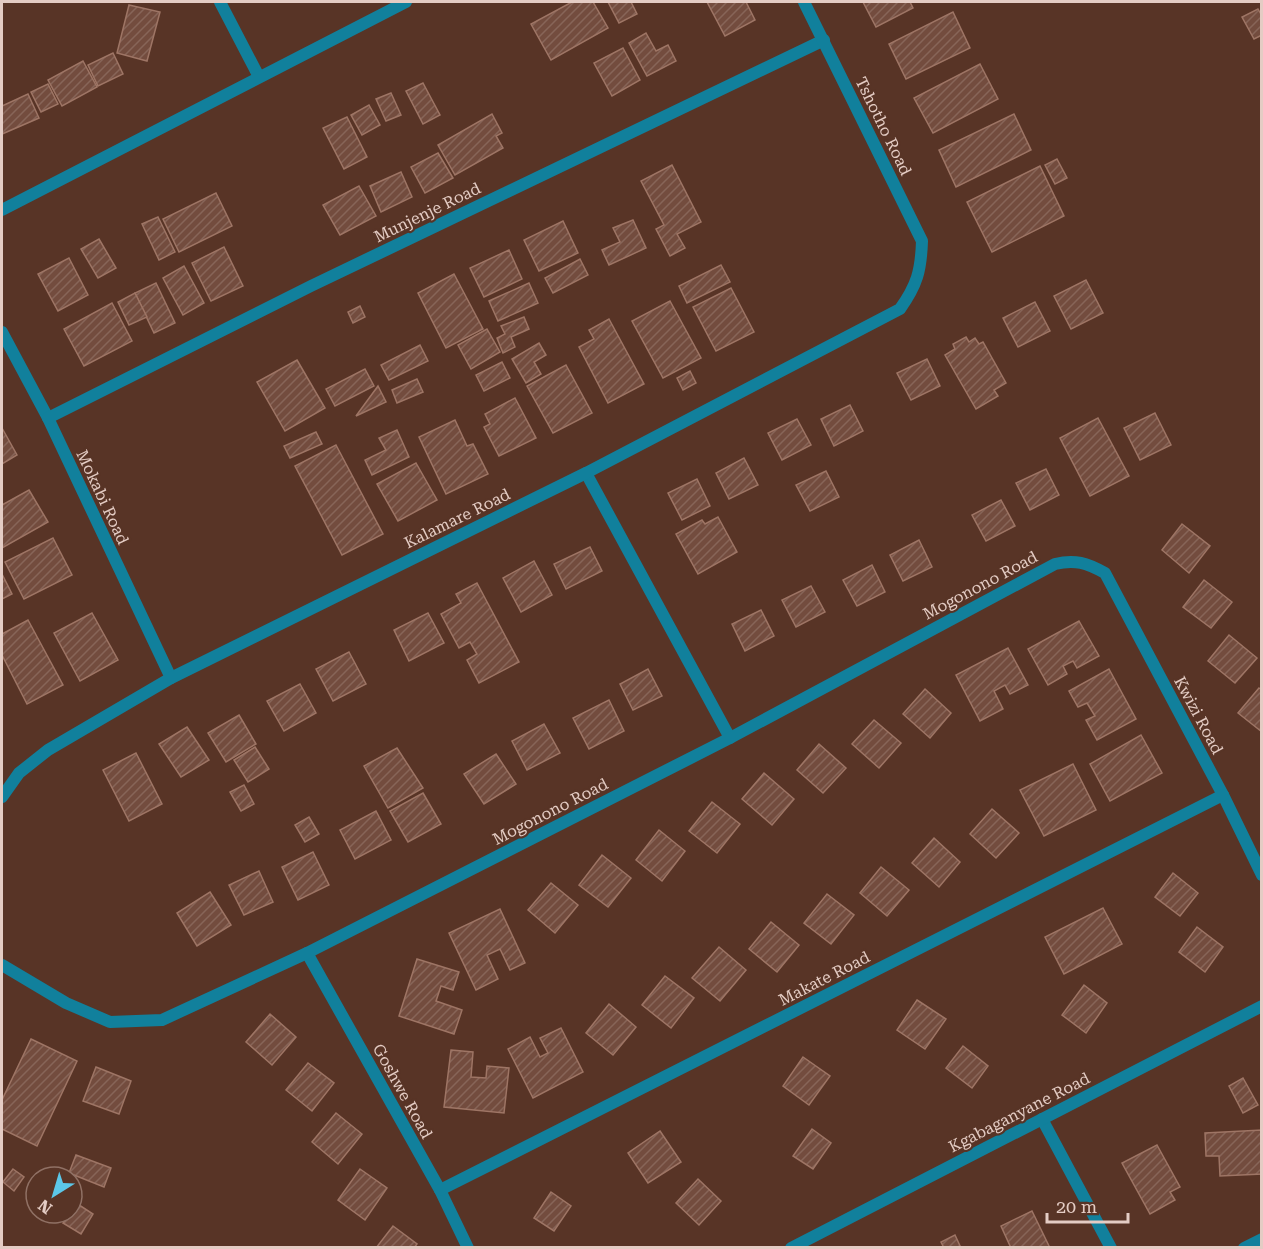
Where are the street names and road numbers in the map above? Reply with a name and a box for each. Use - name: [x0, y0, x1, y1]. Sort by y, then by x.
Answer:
- street label: Tshotho Road: [852, 74, 916, 179]
- street label: Munjenje Road: [371, 178, 484, 246]
- street label: Mokabi Road: [72, 447, 133, 547]
- street label: Kalamare Road: [401, 485, 513, 552]
- street label: Mogonono Road: [920, 547, 1041, 624]
- street label: Kwizi Road: [1170, 673, 1227, 757]
- street label: Mogonono Road: [489, 774, 611, 849]
- street label: Makate Road: [775, 947, 873, 1010]
- street label: Goshwe Road: [369, 1041, 436, 1142]
- street label: Kgabaganyane Road: [945, 1069, 1093, 1156]

